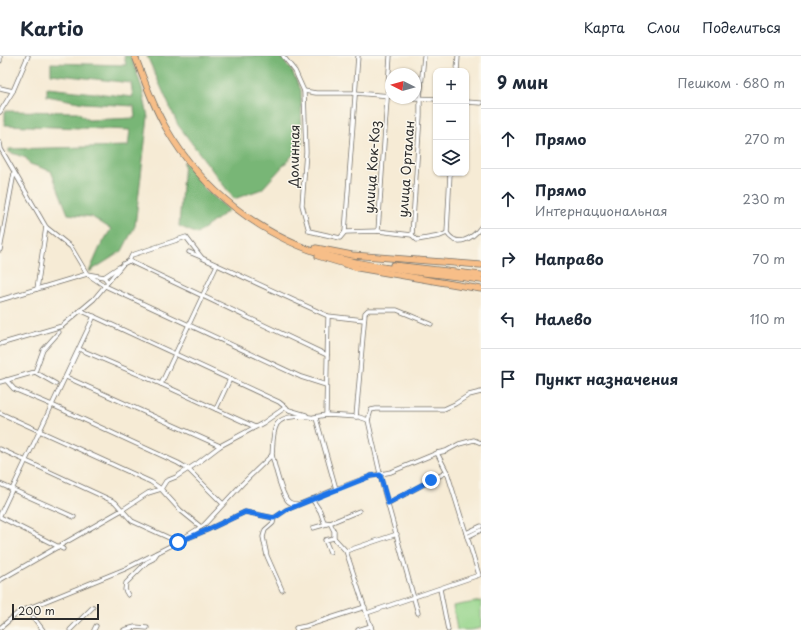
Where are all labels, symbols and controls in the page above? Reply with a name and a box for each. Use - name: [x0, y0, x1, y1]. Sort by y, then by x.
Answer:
- text: Kartio: [20, 14, 83, 42]
- text: Карта: [584, 17, 625, 38]
- text: Слои: [647, 17, 680, 38]
- text: Поделиться: [702, 17, 781, 38]
- north arrow: [385, 68, 421, 104]
- map controls: [433, 68, 469, 176]
- button: +: [433, 68, 469, 104]
- text: 9 мин: [497, 69, 548, 95]
- text: Пешком · 680 m: [677, 73, 785, 92]
- button: −: [433, 104, 469, 140]
- street label: улица Кок-Коз: [359, 120, 384, 214]
- street label: улица Орталан: [393, 120, 418, 218]
- street label: Долинная: [283, 124, 304, 189]
- text: Прямо: [535, 127, 586, 150]
- icon: ahead: [497, 128, 519, 150]
- text: 270 m: [744, 129, 785, 148]
- button: layers: [433, 140, 469, 176]
- text: Прямо: [535, 178, 586, 201]
- icon: ahead: [497, 188, 519, 210]
- text: 230 m: [743, 189, 785, 208]
- text: Интернациональная: [535, 201, 667, 220]
- text: Направо: [535, 247, 604, 270]
- icon: right: [497, 248, 519, 270]
- text: 70 m: [752, 249, 785, 268]
- text: Налево: [535, 307, 592, 330]
- icon: left: [497, 308, 519, 330]
- text: 110 m: [750, 309, 785, 328]
- text: Пункт назначения: [535, 367, 678, 390]
- icon: arrive: [497, 368, 519, 390]
- route end: [422, 471, 440, 489]
- route start: [169, 533, 187, 551]
- scale bar: [12, 602, 99, 621]
- text: 200 m: [18, 602, 55, 619]

